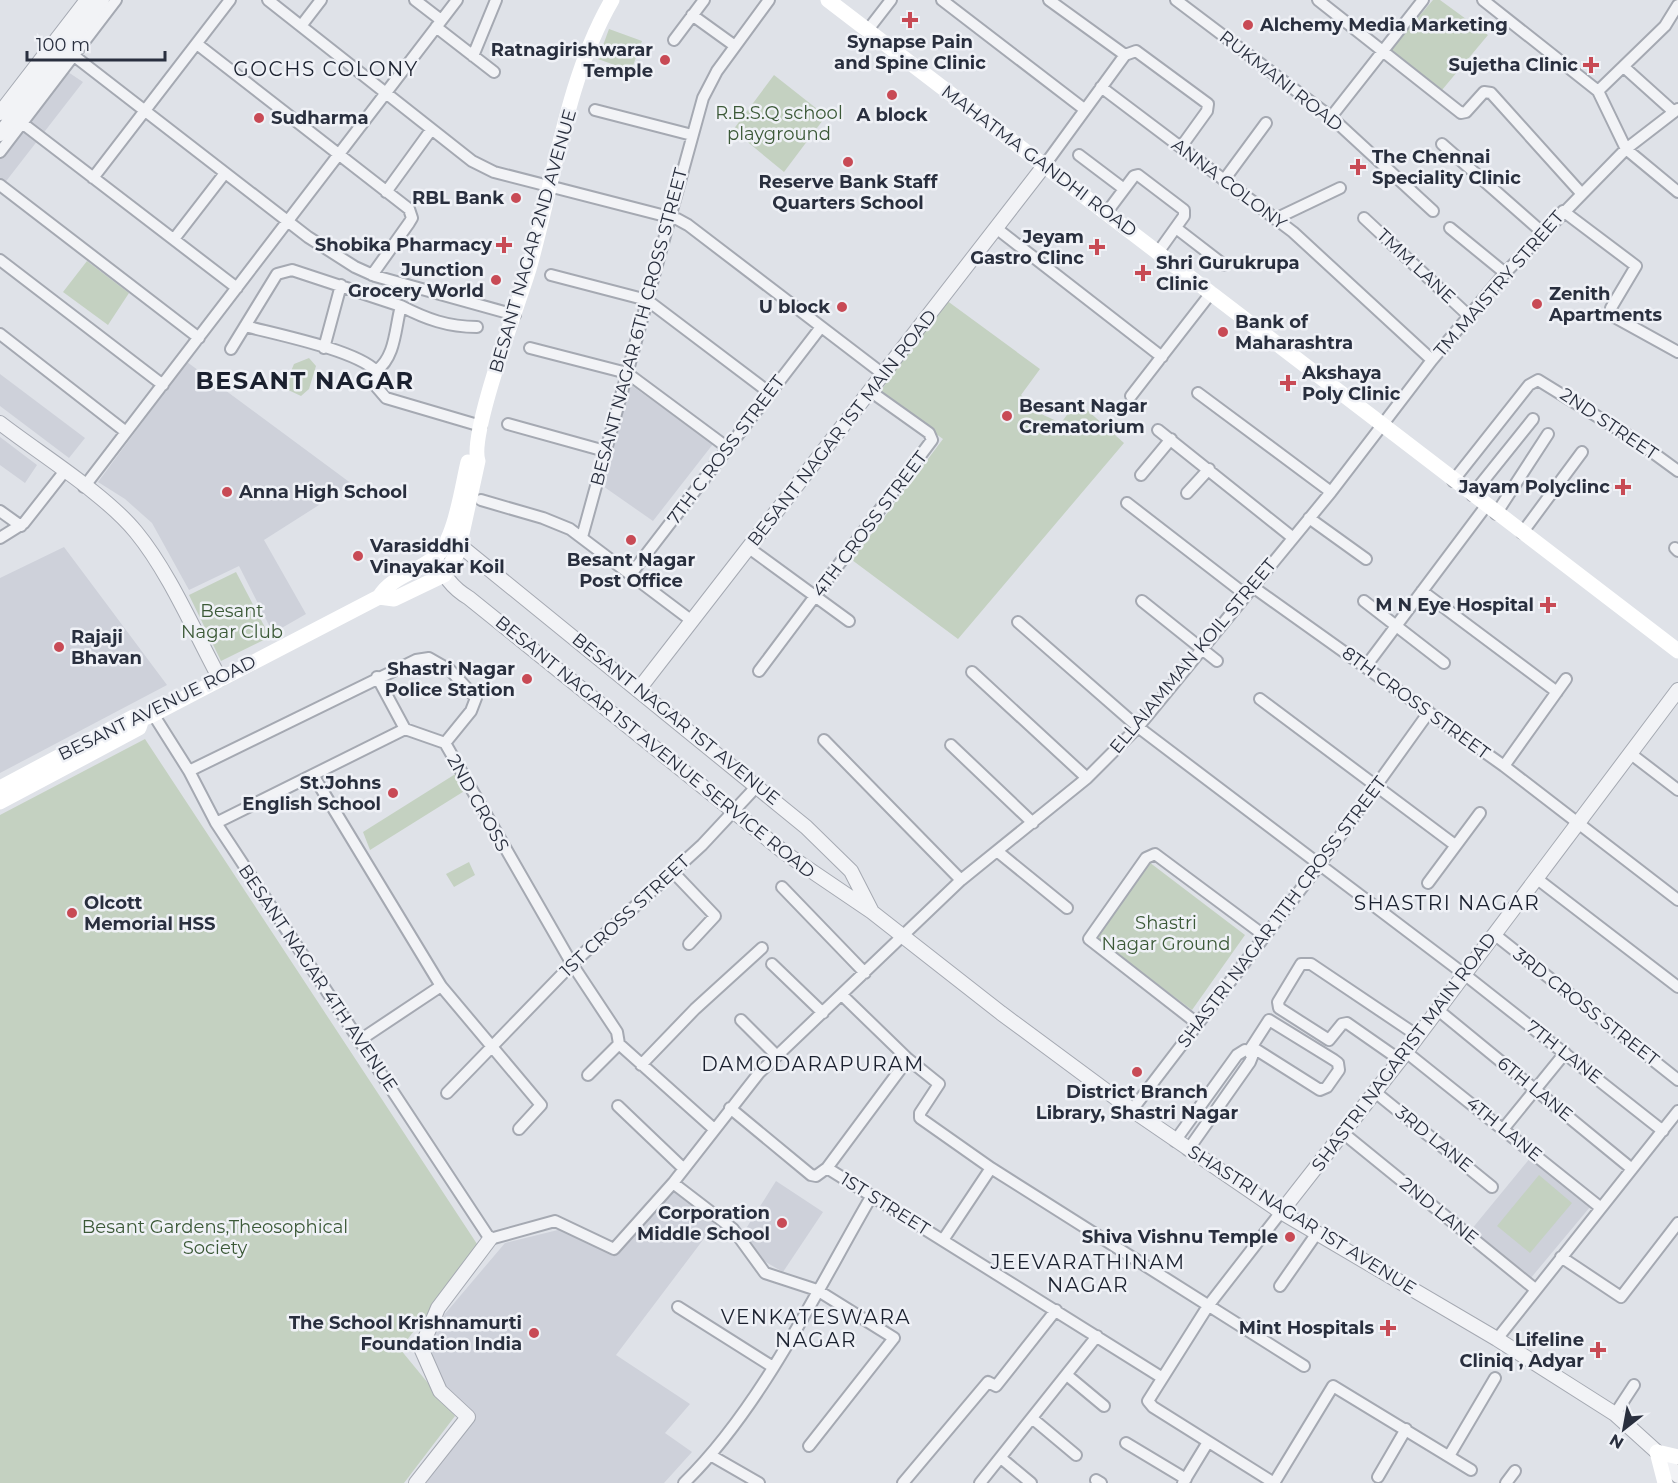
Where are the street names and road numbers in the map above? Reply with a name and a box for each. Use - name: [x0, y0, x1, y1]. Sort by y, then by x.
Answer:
- street label: RUKMANI ROAD: [1215, 26, 1347, 136]
- street label: MAHATMA GANDHI ROAD: [937, 80, 1141, 242]
- street label: BESANT NAGAR 2ND AVENUE: [485, 107, 581, 375]
- street label: ANNA COLONY: [1167, 134, 1291, 235]
- street label: BESANT NAGAR 6TH CROSS STREET: [586, 165, 692, 488]
- street label: TM MAISTRY STREET: [1429, 206, 1569, 362]
- street label: TMM LANE: [1372, 224, 1460, 308]
- street label: BESANT NAGAR 1ST MAIN ROAD: [743, 305, 941, 551]
- street label: 7TH C ROSS STREET: [663, 370, 790, 529]
- street label: 2ND STREET: [1556, 383, 1663, 465]
- street label: 4TH CROSS STREET: [808, 446, 932, 601]
- street label: ELLAIAMMAN KOIL STREET: [1105, 554, 1281, 758]
- street label: BESANT NAGAR 1ST AVENUE SERVICE ROAD: [491, 611, 819, 883]
- street label: BESANT NAGAR 1ST AVENUE: [568, 628, 784, 810]
- street label: 8TH CROSS STREET: [1338, 642, 1495, 764]
- street label: BESANT AVENUE ROAD: [55, 650, 259, 766]
- street label: 2ND CROSS: [442, 751, 514, 855]
- street label: SHASTRI NAGAR 11TH CROSS STREET: [1173, 771, 1392, 1052]
- street label: 1ST CROSS STREET: [556, 850, 695, 982]
- street label: BESANT NAGAR 4TH AVENUE: [234, 860, 402, 1096]
- street label: SHASTRI NAGAR1ST MAIN ROAD: [1307, 928, 1501, 1176]
- street label: 3RD CROSS STREET: [1509, 943, 1664, 1071]
- street label: 7TH LANE: [1522, 1015, 1606, 1089]
- street label: 6TH LANE: [1493, 1052, 1577, 1126]
- street label: 4TH LANE: [1462, 1092, 1546, 1166]
- street label: 3RD LANE: [1391, 1101, 1477, 1177]
- street label: SHASTRI NAGAR 1ST AVENUE: [1184, 1140, 1420, 1300]
- street label: 1ST STREET: [836, 1168, 934, 1240]
- street label: 2ND LANE: [1395, 1173, 1483, 1249]

